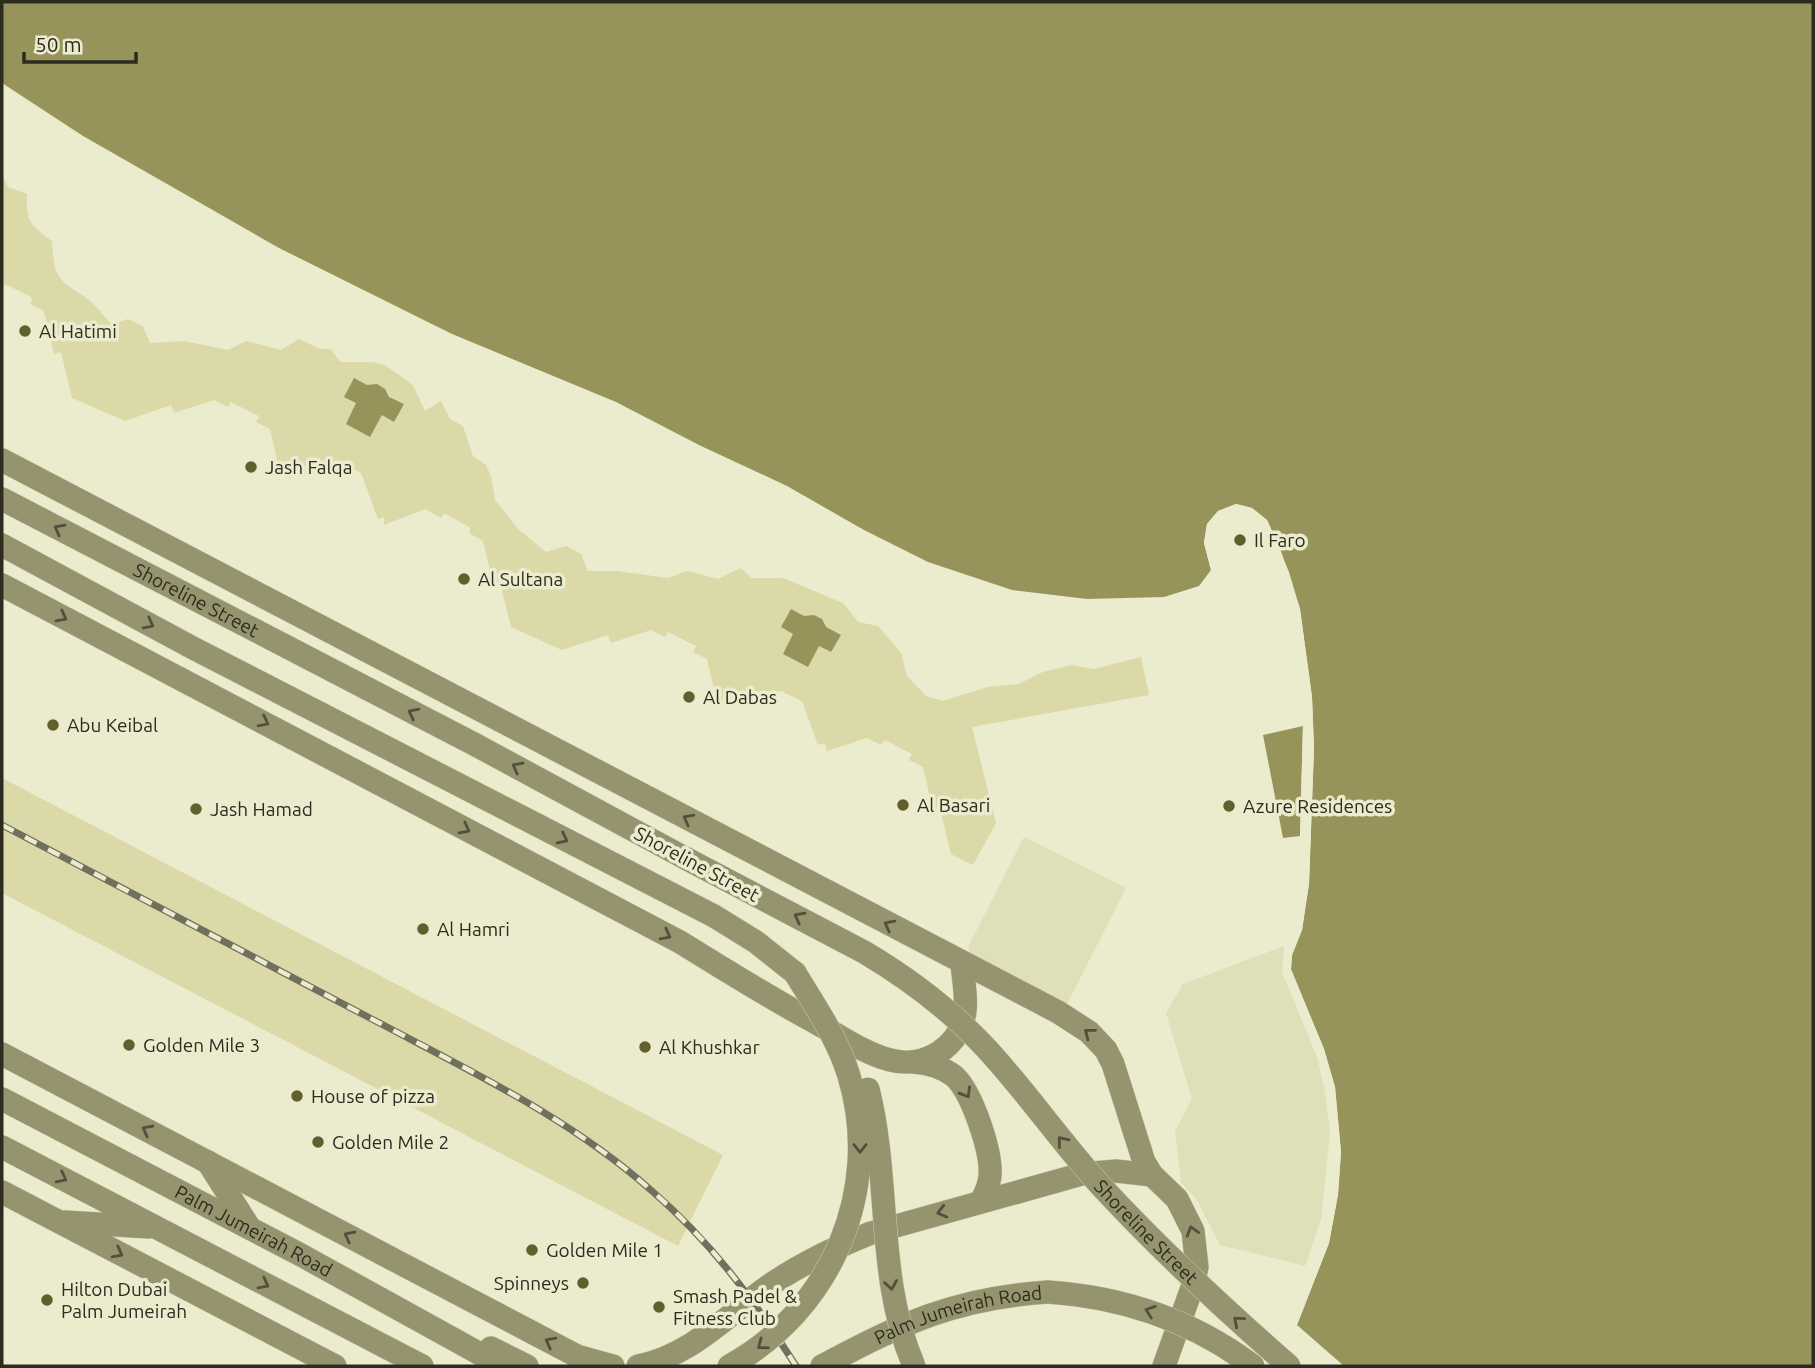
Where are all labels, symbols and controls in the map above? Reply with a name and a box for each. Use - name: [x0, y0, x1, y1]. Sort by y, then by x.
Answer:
- scale bar: [24, 21, 136, 65]
- text: 50 m: [35, 32, 82, 56]
- place label: Al Hatimi: [39, 320, 117, 342]
- marker: Al Hatimi: [17, 323, 33, 339]
- place label: Jash Falqa: [265, 456, 352, 478]
- marker: Jash Falqa: [243, 459, 259, 475]
- one-way arrow: [54, 524, 66, 537]
- place label: Il Faro: [1254, 529, 1306, 551]
- marker: Il Faro: [1232, 532, 1248, 548]
- street label: Shoreline Street: [130, 558, 263, 642]
- place label: Al Sultana: [478, 568, 563, 590]
- marker: Al Sultana: [456, 571, 472, 587]
- one-way arrow: [55, 609, 67, 622]
- one-way arrow: [142, 616, 155, 630]
- place label: Al Dabas: [703, 686, 777, 708]
- marker: Al Dabas: [681, 689, 697, 705]
- one-way arrow: [408, 707, 420, 721]
- place label: Abu Keibal: [67, 714, 158, 736]
- one-way arrow: [257, 714, 269, 727]
- marker: Abu Keibal: [45, 717, 61, 733]
- one-way arrow: [512, 762, 524, 776]
- place label: Al Basari: [917, 794, 990, 816]
- place label: Azure Residences: [1243, 795, 1392, 817]
- marker: Al Basari: [895, 797, 911, 813]
- place label: Jash Hamad: [210, 798, 313, 820]
- marker: Azure Residences: [1221, 798, 1237, 814]
- marker: Jash Hamad: [188, 801, 204, 817]
- one-way arrow: [683, 814, 695, 827]
- one-way arrow: [458, 820, 470, 834]
- street label: Shoreline Street: [631, 822, 764, 906]
- one-way arrow: [556, 830, 568, 844]
- one-way arrow: [794, 912, 806, 926]
- place label: Al Hamri: [437, 918, 510, 940]
- one-way arrow: [884, 920, 897, 934]
- marker: Al Hamri: [415, 921, 431, 937]
- one-way arrow: [659, 927, 671, 940]
- one-way arrow: [1085, 1029, 1097, 1042]
- place label: Golden Mile 3: [143, 1034, 260, 1056]
- place label: Al Khushkar: [659, 1036, 760, 1058]
- marker: Golden Mile 3: [121, 1037, 137, 1053]
- marker: Al Khushkar: [637, 1039, 653, 1055]
- place label: House of pizza: [311, 1085, 435, 1107]
- one-way arrow: [958, 1086, 971, 1099]
- marker: House of pizza: [289, 1088, 305, 1104]
- one-way arrow: [142, 1124, 154, 1138]
- place label: Golden Mile 2: [332, 1131, 449, 1153]
- marker: Golden Mile 2: [310, 1134, 326, 1150]
- one-way arrow: [1058, 1137, 1071, 1149]
- one-way arrow: [852, 1144, 868, 1154]
- one-way arrow: [55, 1170, 67, 1183]
- street label: Shoreline Street: [1090, 1175, 1203, 1289]
- street label: Palm Jumeirah Road: [171, 1180, 336, 1281]
- one-way arrow: [937, 1204, 949, 1218]
- one-way arrow: [1185, 1225, 1200, 1237]
- one-way arrow: [343, 1230, 356, 1244]
- place label: Golden Mile 1: [546, 1239, 663, 1261]
- marker: Golden Mile 1: [524, 1242, 540, 1258]
- one-way arrow: [111, 1245, 124, 1259]
- place label: Spinneys: [494, 1272, 569, 1294]
- one-way arrow: [257, 1275, 269, 1289]
- marker: Spinneys: [575, 1275, 591, 1291]
- place label: Hilton Dubai Palm Jumeirah: [61, 1278, 187, 1322]
- one-way arrow: [883, 1279, 898, 1291]
- street label: Palm Jumeirah Road: [870, 1281, 1043, 1349]
- place label: Smash Padel & Fitness Club: [673, 1285, 797, 1329]
- marker: Hilton Dubai Palm Jumeirah: [39, 1292, 55, 1308]
- marker: Smash Padel & Fitness Club: [651, 1299, 667, 1315]
- one-way arrow: [1144, 1305, 1156, 1319]
- one-way arrow: [1233, 1317, 1246, 1329]
- one-way arrow: [545, 1337, 557, 1350]
- one-way arrow: [757, 1337, 770, 1349]

